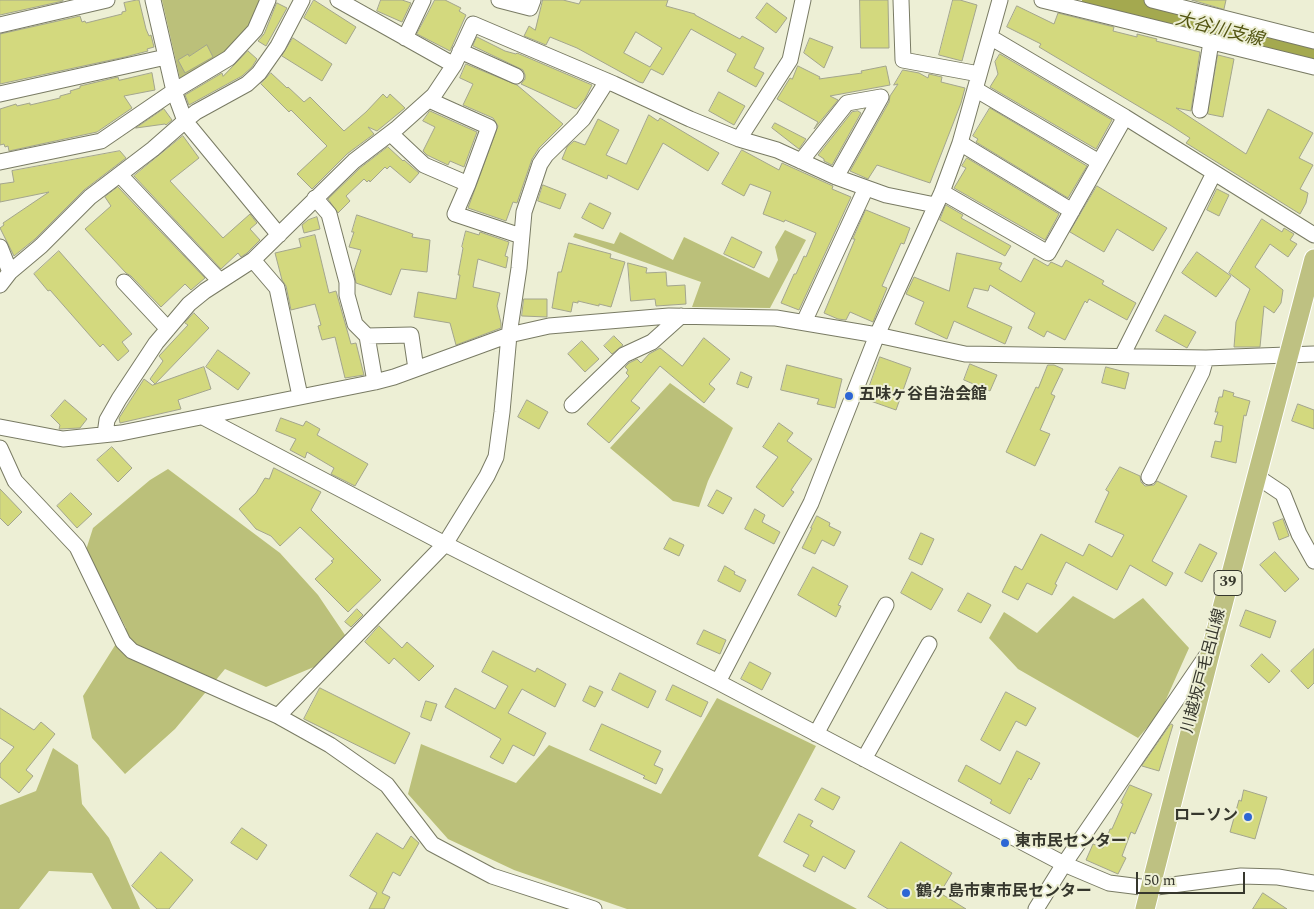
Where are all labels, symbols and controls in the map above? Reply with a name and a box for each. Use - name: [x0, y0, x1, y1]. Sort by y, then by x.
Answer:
- water label: 大谷川支線: [1173, 10, 1265, 52]
- place label: 五味ヶ谷自治会館: [859, 386, 987, 406]
- marker: 五味ヶ谷自治会館: [843, 390, 855, 402]
- road number: 39: [1214, 570, 1242, 596]
- street label: 川越坂戸毛呂山線: [1179, 607, 1231, 735]
- place label: ローソン: [1174, 807, 1238, 827]
- marker: ローソン: [1242, 811, 1254, 823]
- place label: 東市民センター: [1015, 833, 1127, 853]
- marker: 東市民センター: [999, 837, 1011, 849]
- scale bar: [1139, 862, 1248, 894]
- text: 50 m: [1144, 869, 1176, 892]
- place label: 鶴ヶ島市東市民センター: [916, 883, 1092, 903]
- marker: 鶴ヶ島市東市民センター: [900, 887, 912, 899]

